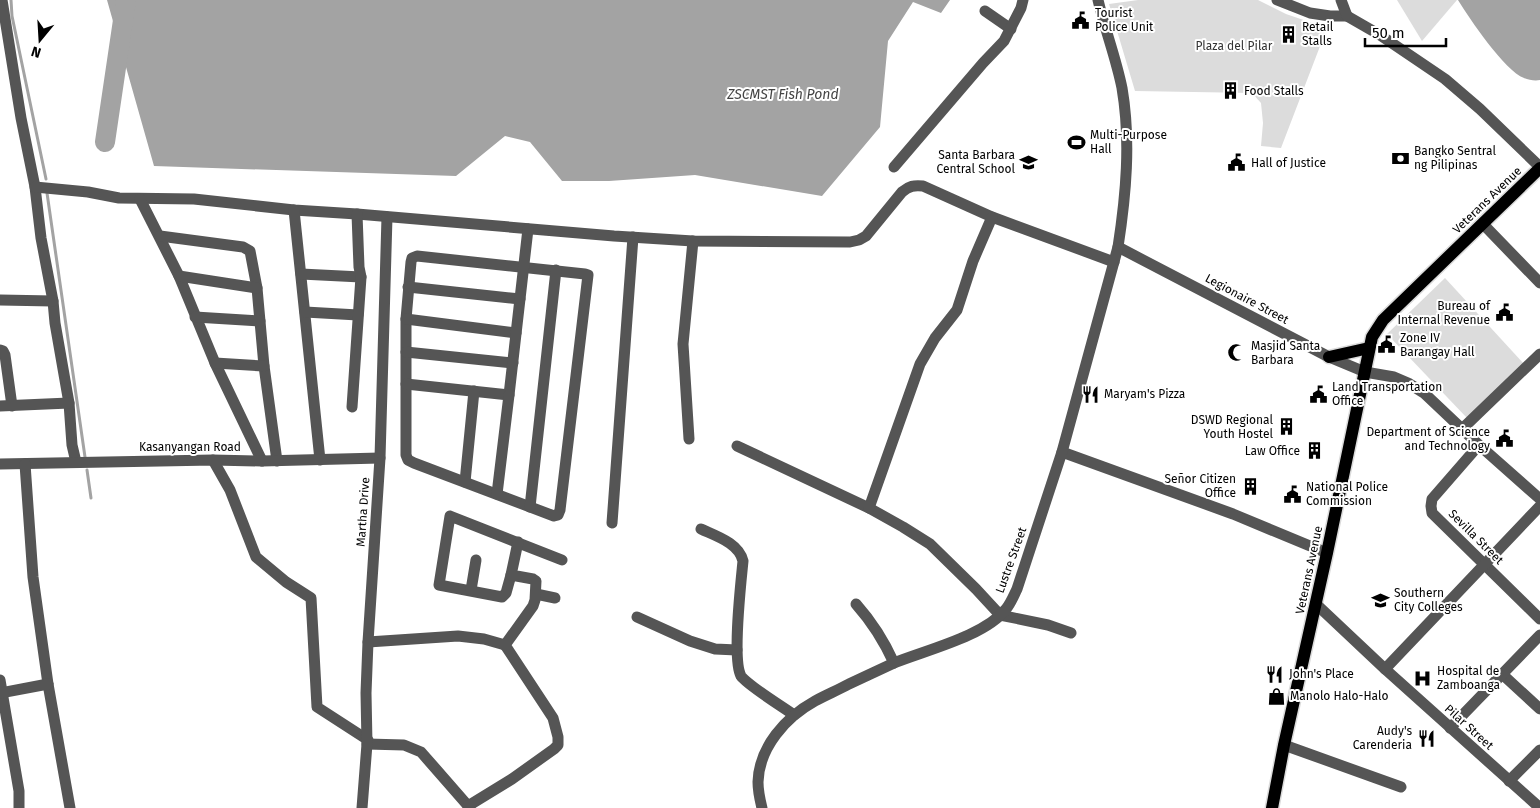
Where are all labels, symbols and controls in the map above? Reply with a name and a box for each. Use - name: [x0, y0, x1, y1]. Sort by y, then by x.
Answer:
- place label: Tourist Police Unit: [1095, 6, 1154, 34]
- public building icon: Tourist Police Unit: [1071, 10, 1091, 30]
- north arrow: [15, 15, 65, 65]
- scale bar: [1365, 15, 1446, 47]
- place label: Retail Stalls: [1302, 20, 1334, 48]
- building icon: Retail Stalls: [1278, 24, 1298, 44]
- text: 50 m: [1372, 24, 1405, 42]
- park label: Plaza del Pilar: [1196, 39, 1273, 53]
- text: N: [29, 42, 43, 61]
- building icon: Food Stalls: [1220, 81, 1240, 101]
- place label: Food Stalls: [1244, 84, 1304, 98]
- water label: ZSCMST Fish Pond: [726, 86, 839, 103]
- place label: Multi-Purpose Hall: [1090, 128, 1167, 156]
- sports icon: Multi-Purpose Hall: [1066, 132, 1086, 152]
- place label: Bangko Sentral ng Pilipinas: [1414, 144, 1496, 172]
- place label: Santa Barbara Central School: [936, 148, 1015, 176]
- bank icon: Bangko Sentral ng Pilipinas: [1390, 148, 1410, 168]
- school or university icon: Santa Barbara Central School: [1019, 152, 1039, 172]
- public building icon: Hall of Justice: [1227, 153, 1247, 173]
- place label: Hall of Justice: [1251, 156, 1326, 170]
- street label: Veterans Avenue: [1450, 164, 1524, 236]
- street label: Legionaire Street: [1203, 271, 1292, 327]
- place label: Bureau of Internal Revenue: [1397, 299, 1491, 327]
- public building icon: Bureau of Internal Revenue: [1494, 303, 1514, 323]
- place label: Zone IV Barangay Hall: [1400, 331, 1475, 359]
- public building icon: Zone IV Barangay Hall: [1376, 335, 1396, 355]
- place label: Masjid Santa Barbara: [1251, 339, 1320, 367]
- mosque icon: Masjid Santa Barbara: [1227, 343, 1247, 363]
- place label: Land Transportation Office: [1332, 380, 1442, 408]
- restaurant icon: Maryam's Pizza: [1080, 384, 1100, 404]
- public building icon: Land Transportation Office: [1308, 384, 1328, 404]
- place label: Maryam's Pizza: [1104, 387, 1185, 401]
- place label: DSWD Regional Youth Hostel: [1191, 413, 1273, 441]
- building icon: DSWD Regional Youth Hostel: [1277, 417, 1297, 437]
- place label: Department of Science and Technology: [1366, 425, 1490, 453]
- public building icon: Department of Science and Technology: [1494, 429, 1514, 449]
- street label: Kasanyangan Road: [139, 440, 241, 454]
- building icon: Law Office: [1304, 441, 1324, 461]
- place label: Law Office: [1245, 444, 1300, 458]
- place label: Señor Citizen Office: [1165, 472, 1236, 500]
- building icon: Señor Citizen Office: [1240, 476, 1260, 496]
- street label: Martha Drive: [354, 477, 372, 547]
- place label: National Police Commission: [1306, 480, 1388, 508]
- public building icon: National Police Commission: [1282, 484, 1302, 504]
- street label: Sevilla Street: [1446, 507, 1507, 568]
- street label: Lustre Street: [993, 524, 1030, 595]
- street label: Veterans Avenue: [1293, 525, 1325, 615]
- place label: Southern City Colleges: [1394, 586, 1463, 614]
- school or university icon: Southern City Colleges: [1370, 590, 1390, 610]
- restaurant icon: John's Place: [1265, 664, 1285, 684]
- place label: Hospital de Zamboanga: [1437, 664, 1500, 692]
- place label: John's Place: [1289, 667, 1354, 681]
- hospital icon: Hospital de Zamboanga: [1413, 668, 1433, 688]
- shop icon: Manolo Halo-Halo: [1266, 686, 1286, 706]
- place label: Manolo Halo-Halo: [1290, 689, 1388, 703]
- street label: Pilar Street: [1442, 701, 1497, 753]
- place label: Audy's Carenderia: [1353, 724, 1412, 752]
- restaurant icon: Audy's Carenderia: [1416, 728, 1436, 748]

